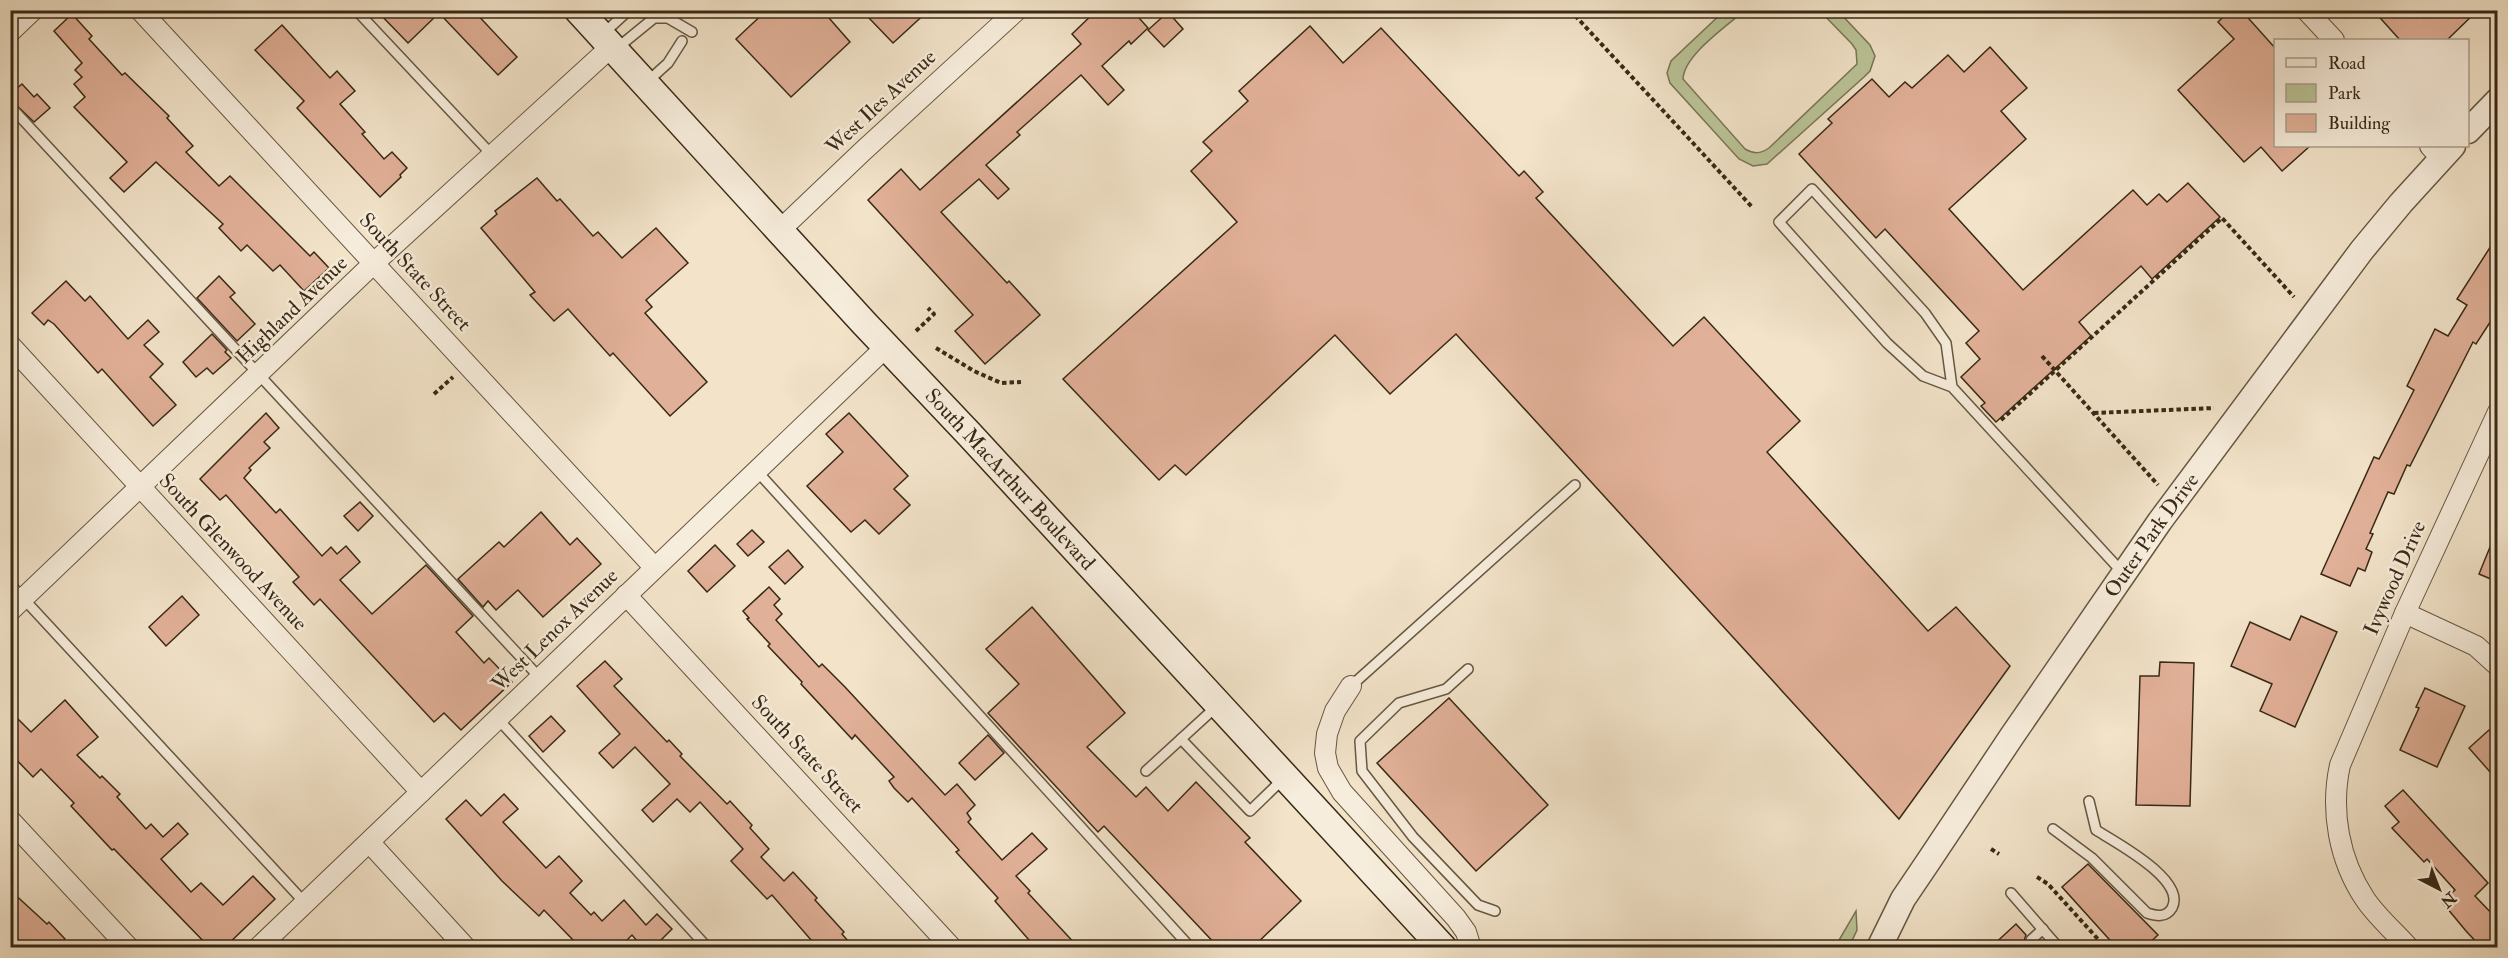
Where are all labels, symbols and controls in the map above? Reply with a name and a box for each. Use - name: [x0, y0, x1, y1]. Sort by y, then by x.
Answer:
- legend: [2274, 39, 2469, 147]
- street label: West Iles Avenue: [819, 44, 942, 161]
- text: Road: [2328, 52, 2366, 75]
- text: Park: [2328, 82, 2361, 105]
- text: Building: [2328, 112, 2391, 135]
- street label: South State Street: [353, 207, 477, 337]
- street label: Highland Avenue: [231, 250, 353, 370]
- street label: South MacArthur Boulevard: [919, 382, 1102, 576]
- street label: Outer Park Drive: [2098, 467, 2205, 603]
- street label: South Glenwood Avenue: [153, 468, 313, 637]
- street label: Ivywood Drive: [2358, 516, 2432, 639]
- street label: West Lenox Avenue: [485, 563, 624, 698]
- street label: South State Street: [745, 689, 869, 819]
- north arrow: [2409, 859, 2469, 919]
- text: N: [2436, 887, 2461, 912]

